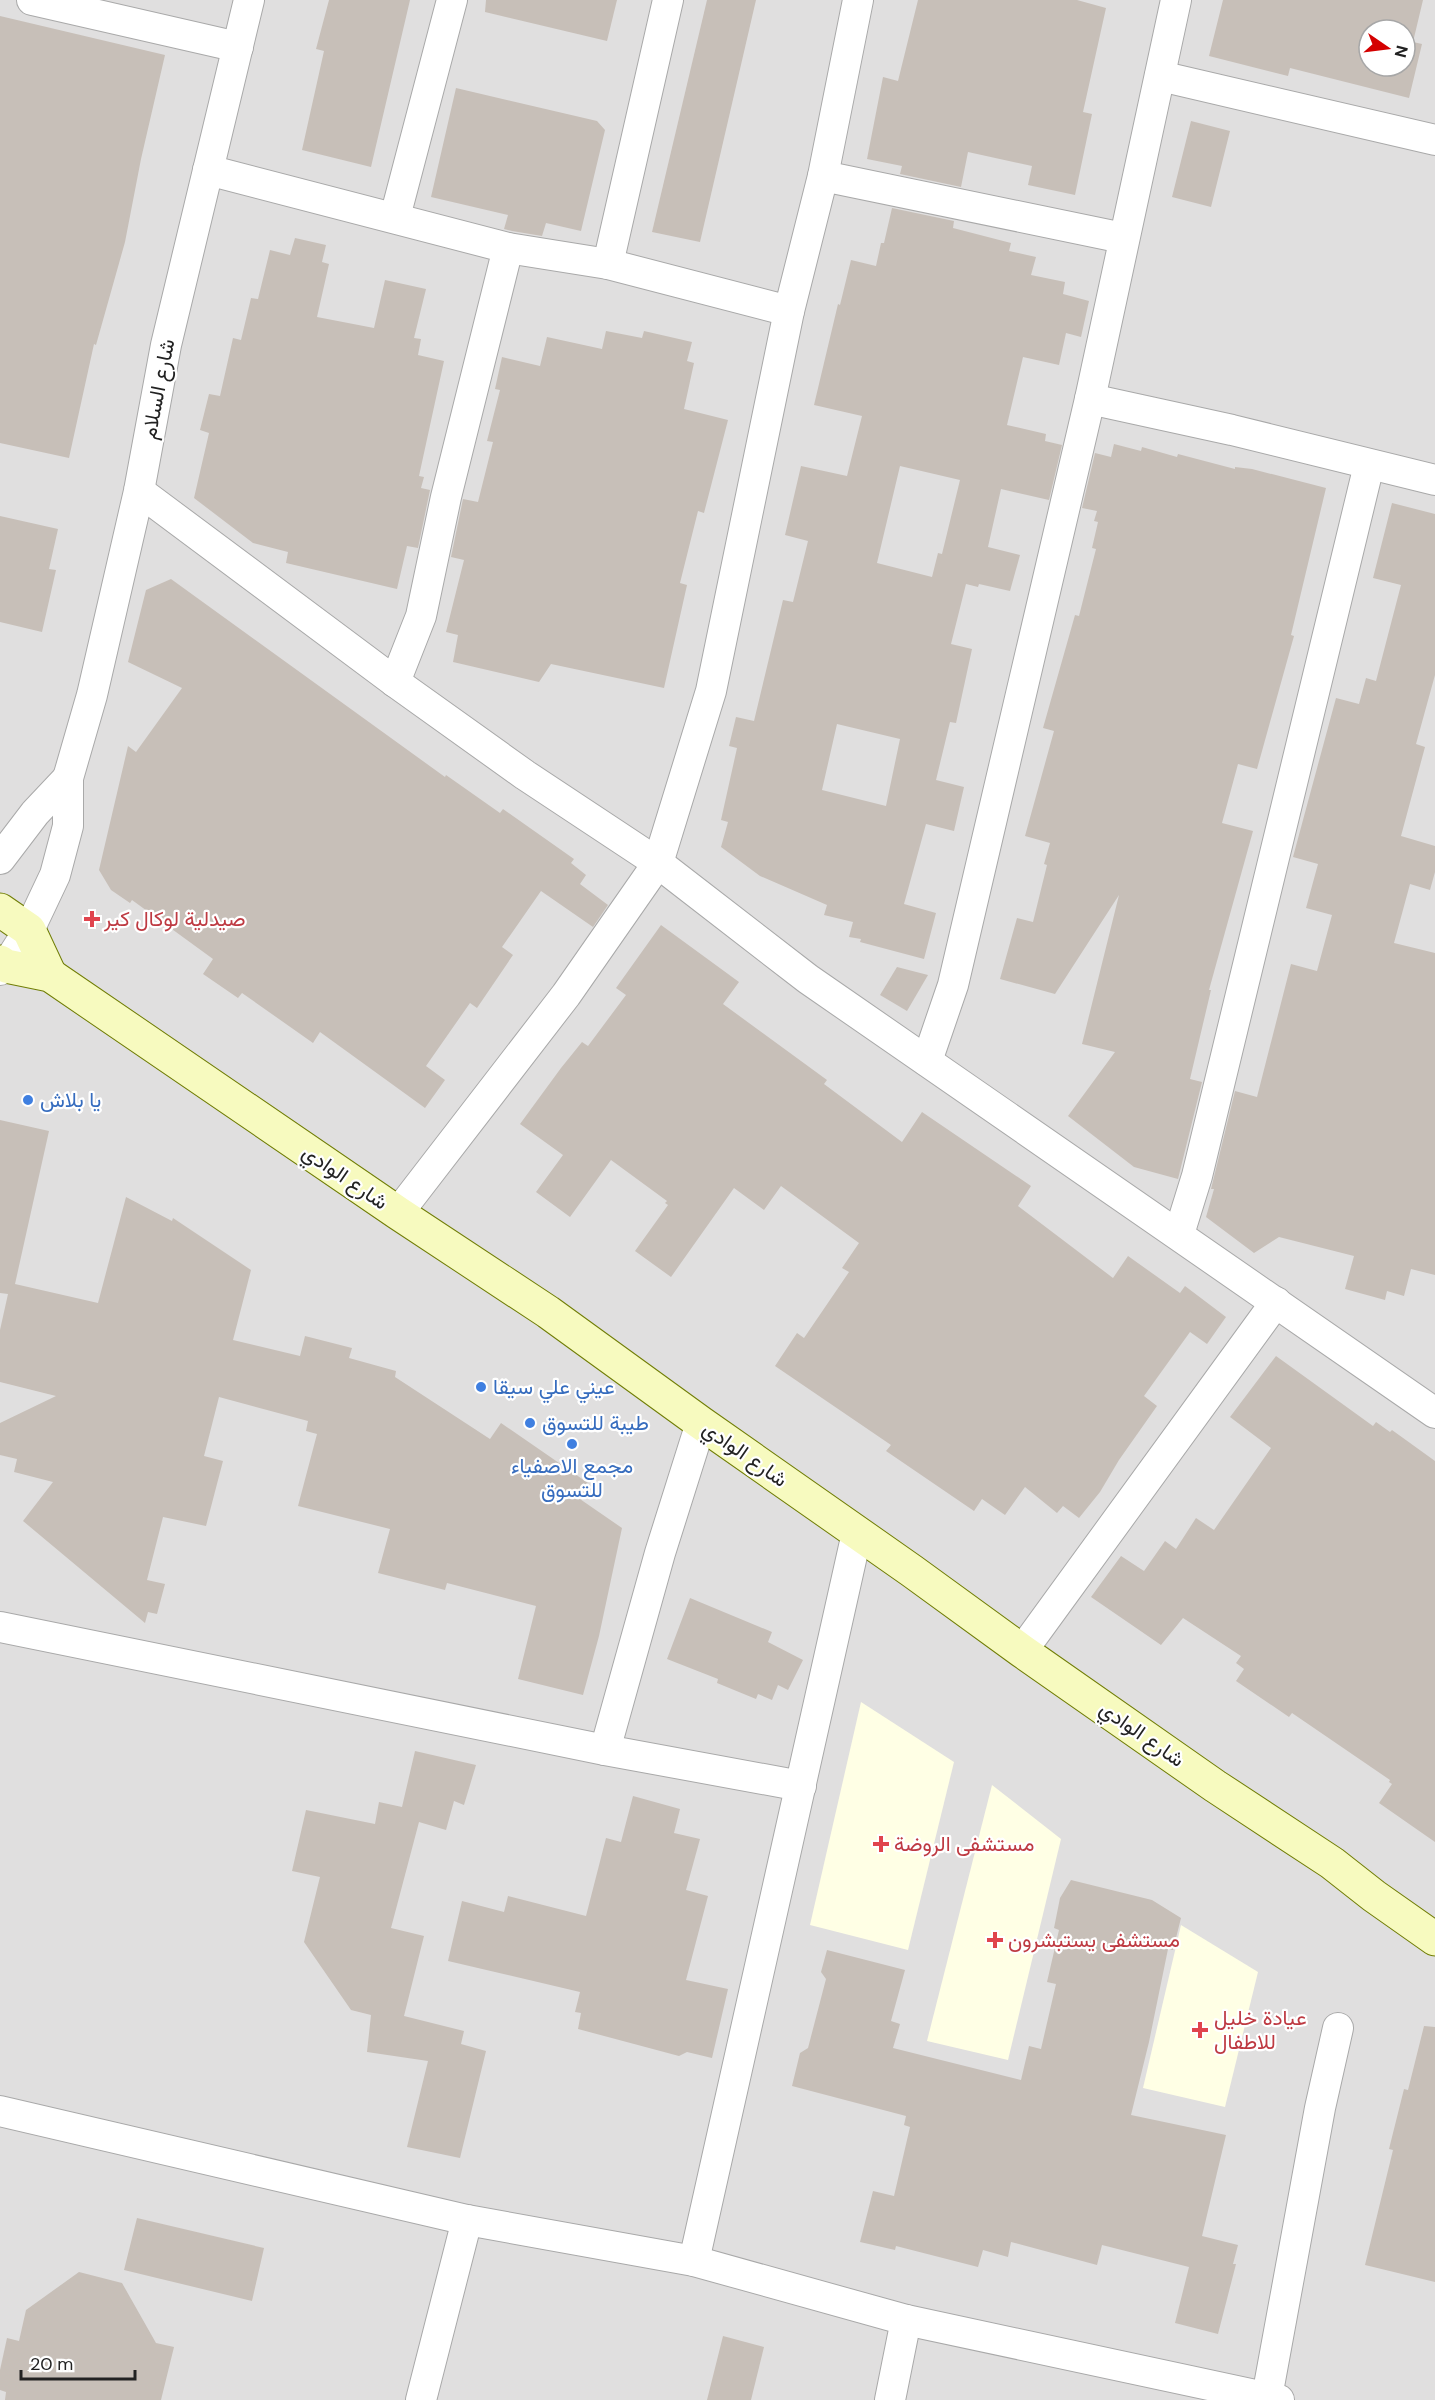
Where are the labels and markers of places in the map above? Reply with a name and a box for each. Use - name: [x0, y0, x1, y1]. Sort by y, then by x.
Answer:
- place label: صيدلية لوكال كير: [103, 905, 246, 933]
- marker: صيدلية لوكال كير: [85, 912, 99, 926]
- place label: يا بلاش: [40, 1086, 101, 1114]
- marker: يا بلاش: [21, 1093, 35, 1107]
- place label: عيني علي سيقا: [493, 1373, 615, 1404]
- marker: عيني علي سيقا: [474, 1380, 488, 1394]
- place label: طيبة للتسوق: [542, 1409, 649, 1437]
- marker: طيبة للتسوق: [523, 1416, 537, 1430]
- marker: مجمع الاصفياء للتسوق: [565, 1437, 579, 1451]
- place label: مجمع الاصفياء للتسوق: [511, 1452, 633, 1504]
- place label: مستشفى الروضة: [894, 1830, 1034, 1858]
- marker: مستشفى الروضة: [872, 1835, 890, 1853]
- place label: مستشفى يستبشرون: [1008, 1926, 1180, 1954]
- marker: مستشفى يستبشرون: [986, 1931, 1004, 1949]
- place label: عيادة خليل للاطفال: [1214, 2004, 1307, 2056]
- marker: عيادة خليل للاطفال: [1191, 2021, 1209, 2039]

